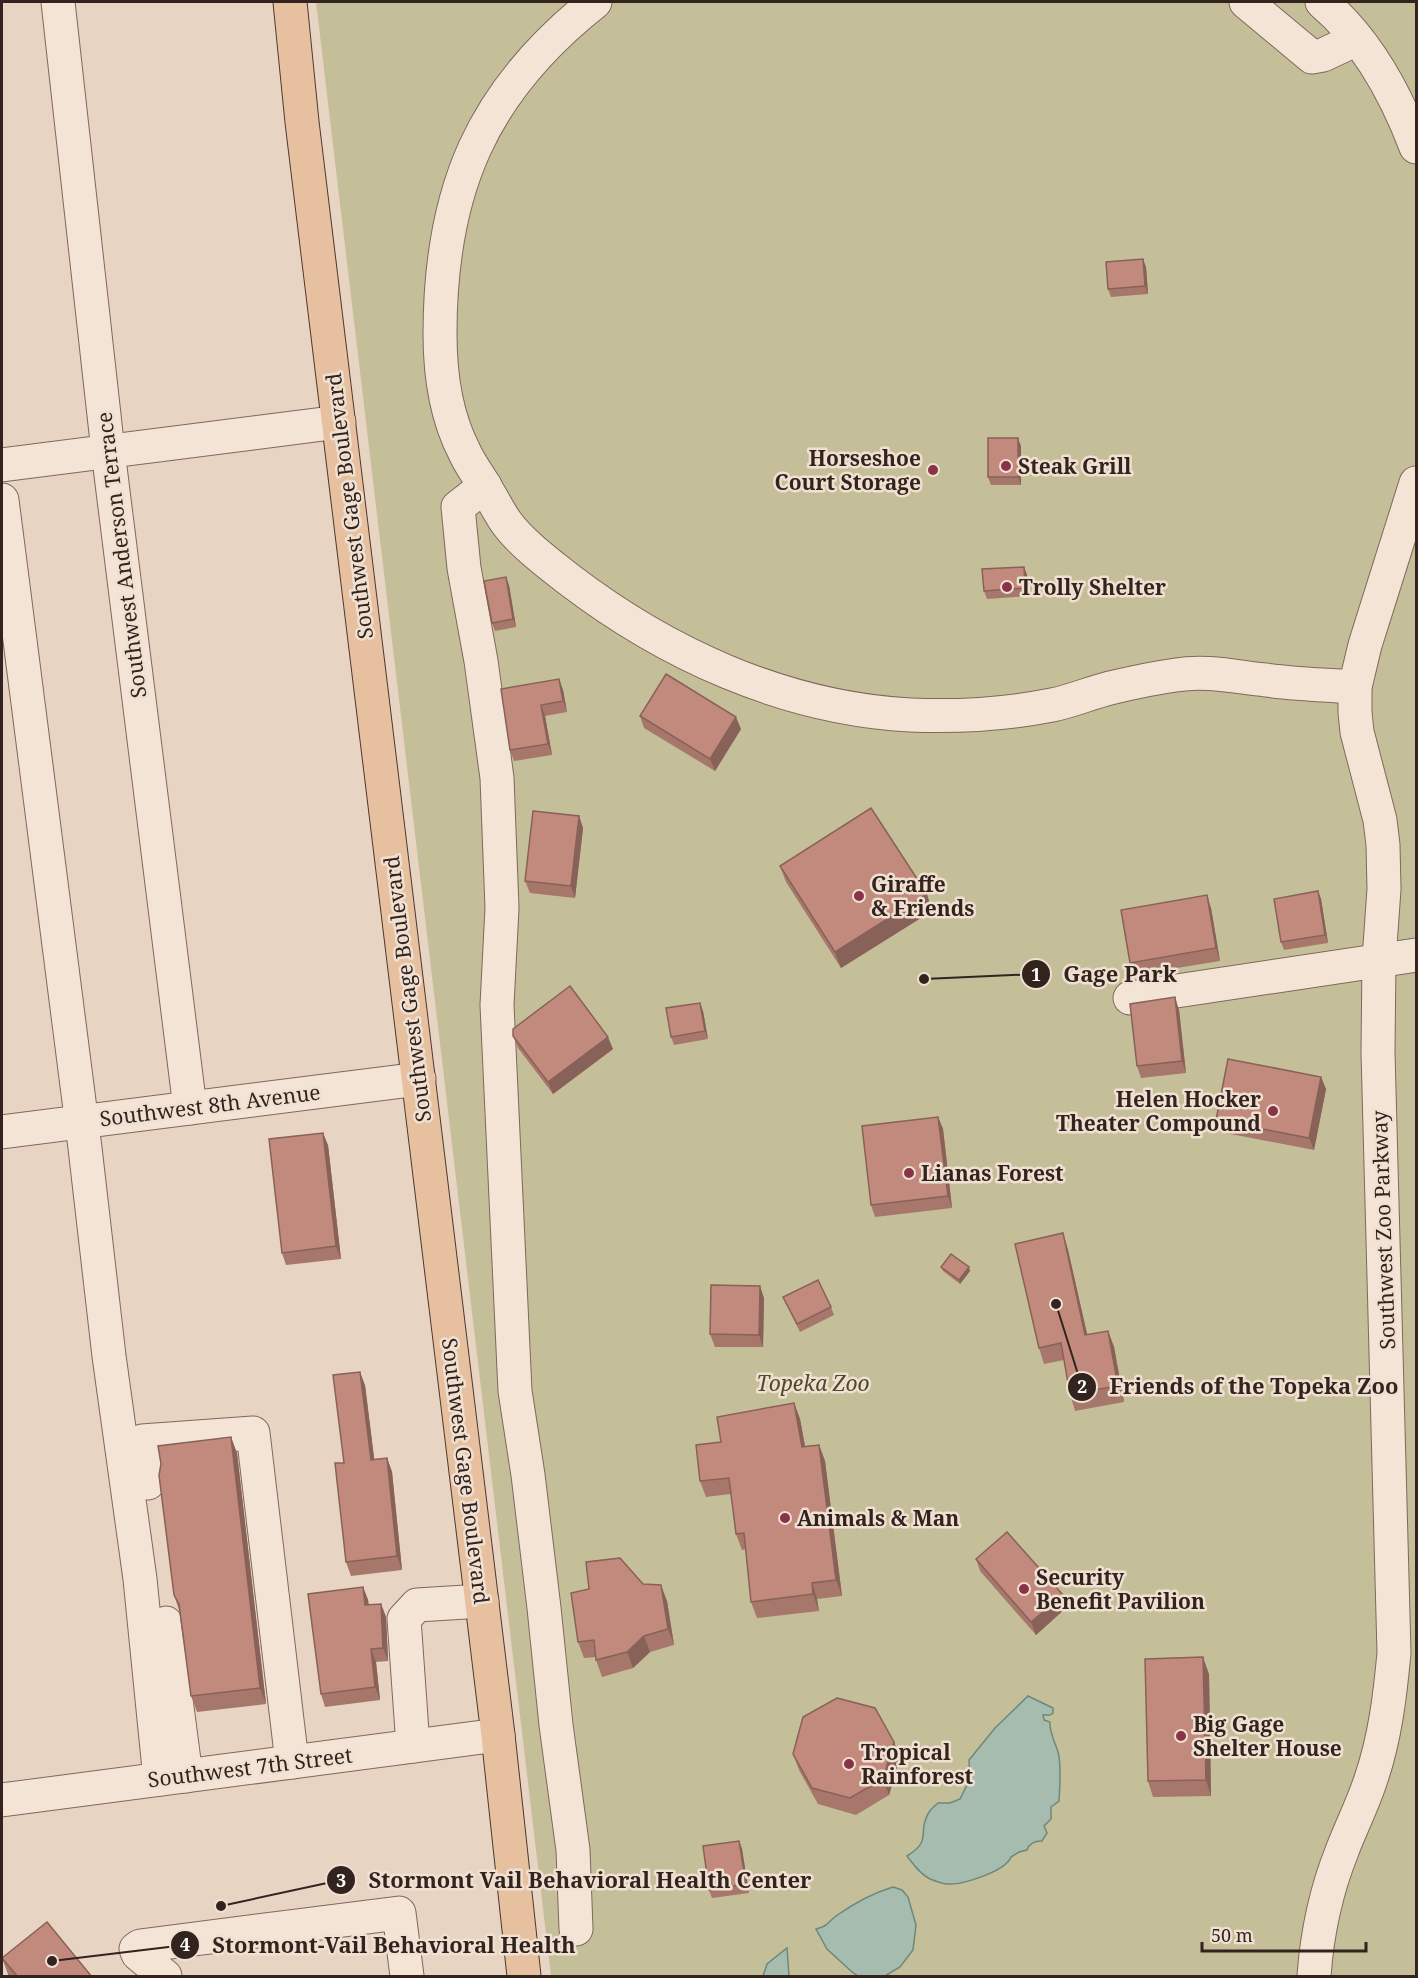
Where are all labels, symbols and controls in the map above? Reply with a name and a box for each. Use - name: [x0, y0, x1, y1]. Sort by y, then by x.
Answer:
- street label: Southwest Gage Boulevard: [319, 371, 379, 641]
- street label: Southwest Anderson Terrace: [90, 410, 152, 700]
- place label: Horseshoe Court Storage: [775, 444, 921, 496]
- place label: Steak Grill: [1018, 452, 1132, 480]
- marker: Steak Grill: [999, 459, 1013, 473]
- marker: Horseshoe Court Storage: [926, 463, 940, 477]
- place label: Trolly Shelter: [1019, 573, 1166, 601]
- marker: Trolly Shelter: [1000, 580, 1014, 594]
- street label: Southwest Gage Boulevard: [377, 854, 437, 1124]
- place label: Giraffe & Friends: [871, 870, 974, 922]
- marker: Giraffe & Friends: [852, 889, 866, 903]
- callout: Gage Park: [1021, 954, 1189, 994]
- text: Gage Park: [1063, 958, 1177, 988]
- text: 1: [1031, 962, 1041, 986]
- street label: Southwest 8th Avenue: [98, 1078, 322, 1132]
- place label: Helen Hocker Theater Compound: [1056, 1085, 1261, 1137]
- marker: Helen Hocker Theater Compound: [1266, 1104, 1280, 1118]
- street label: Southwest Zoo Parkway: [1365, 1110, 1401, 1350]
- place label: Lianas Forest: [921, 1159, 1064, 1187]
- marker: Lianas Forest: [902, 1166, 916, 1180]
- street label: Southwest Gage Boulevard: [436, 1336, 496, 1606]
- callout: Friends of the Topeka Zoo: [1067, 1367, 1410, 1407]
- park label: Topeka Zoo: [756, 1369, 870, 1397]
- text: Friends of the Topeka Zoo: [1109, 1370, 1399, 1400]
- text: 2: [1077, 1374, 1087, 1398]
- place label: Animals & Man: [797, 1504, 959, 1532]
- marker: Animals & Man: [778, 1511, 792, 1525]
- place label: Security Benefit Pavilion: [1036, 1563, 1205, 1615]
- marker: Security Benefit Pavilion: [1017, 1582, 1031, 1596]
- place label: Big Gage Shelter House: [1193, 1710, 1342, 1762]
- marker: Big Gage Shelter House: [1174, 1729, 1188, 1743]
- place label: Tropical Rainforest: [861, 1738, 973, 1790]
- street label: Southwest 7th Street: [146, 1741, 354, 1793]
- marker: Tropical Rainforest: [842, 1757, 856, 1771]
- callout: Stormont Vail Behavioral Health Center: [326, 1860, 823, 1900]
- text: Stormont Vail Behavioral Health Center: [369, 1864, 812, 1894]
- text: 3: [336, 1868, 346, 1892]
- scale bar: [1202, 1915, 1366, 1953]
- text: 50 m: [1211, 1923, 1253, 1947]
- callout: Stormont-Vail Behavioral Health: [170, 1925, 588, 1965]
- text: Stormont-Vail Behavioral Health: [212, 1929, 576, 1959]
- text: 4: [180, 1932, 190, 1956]

